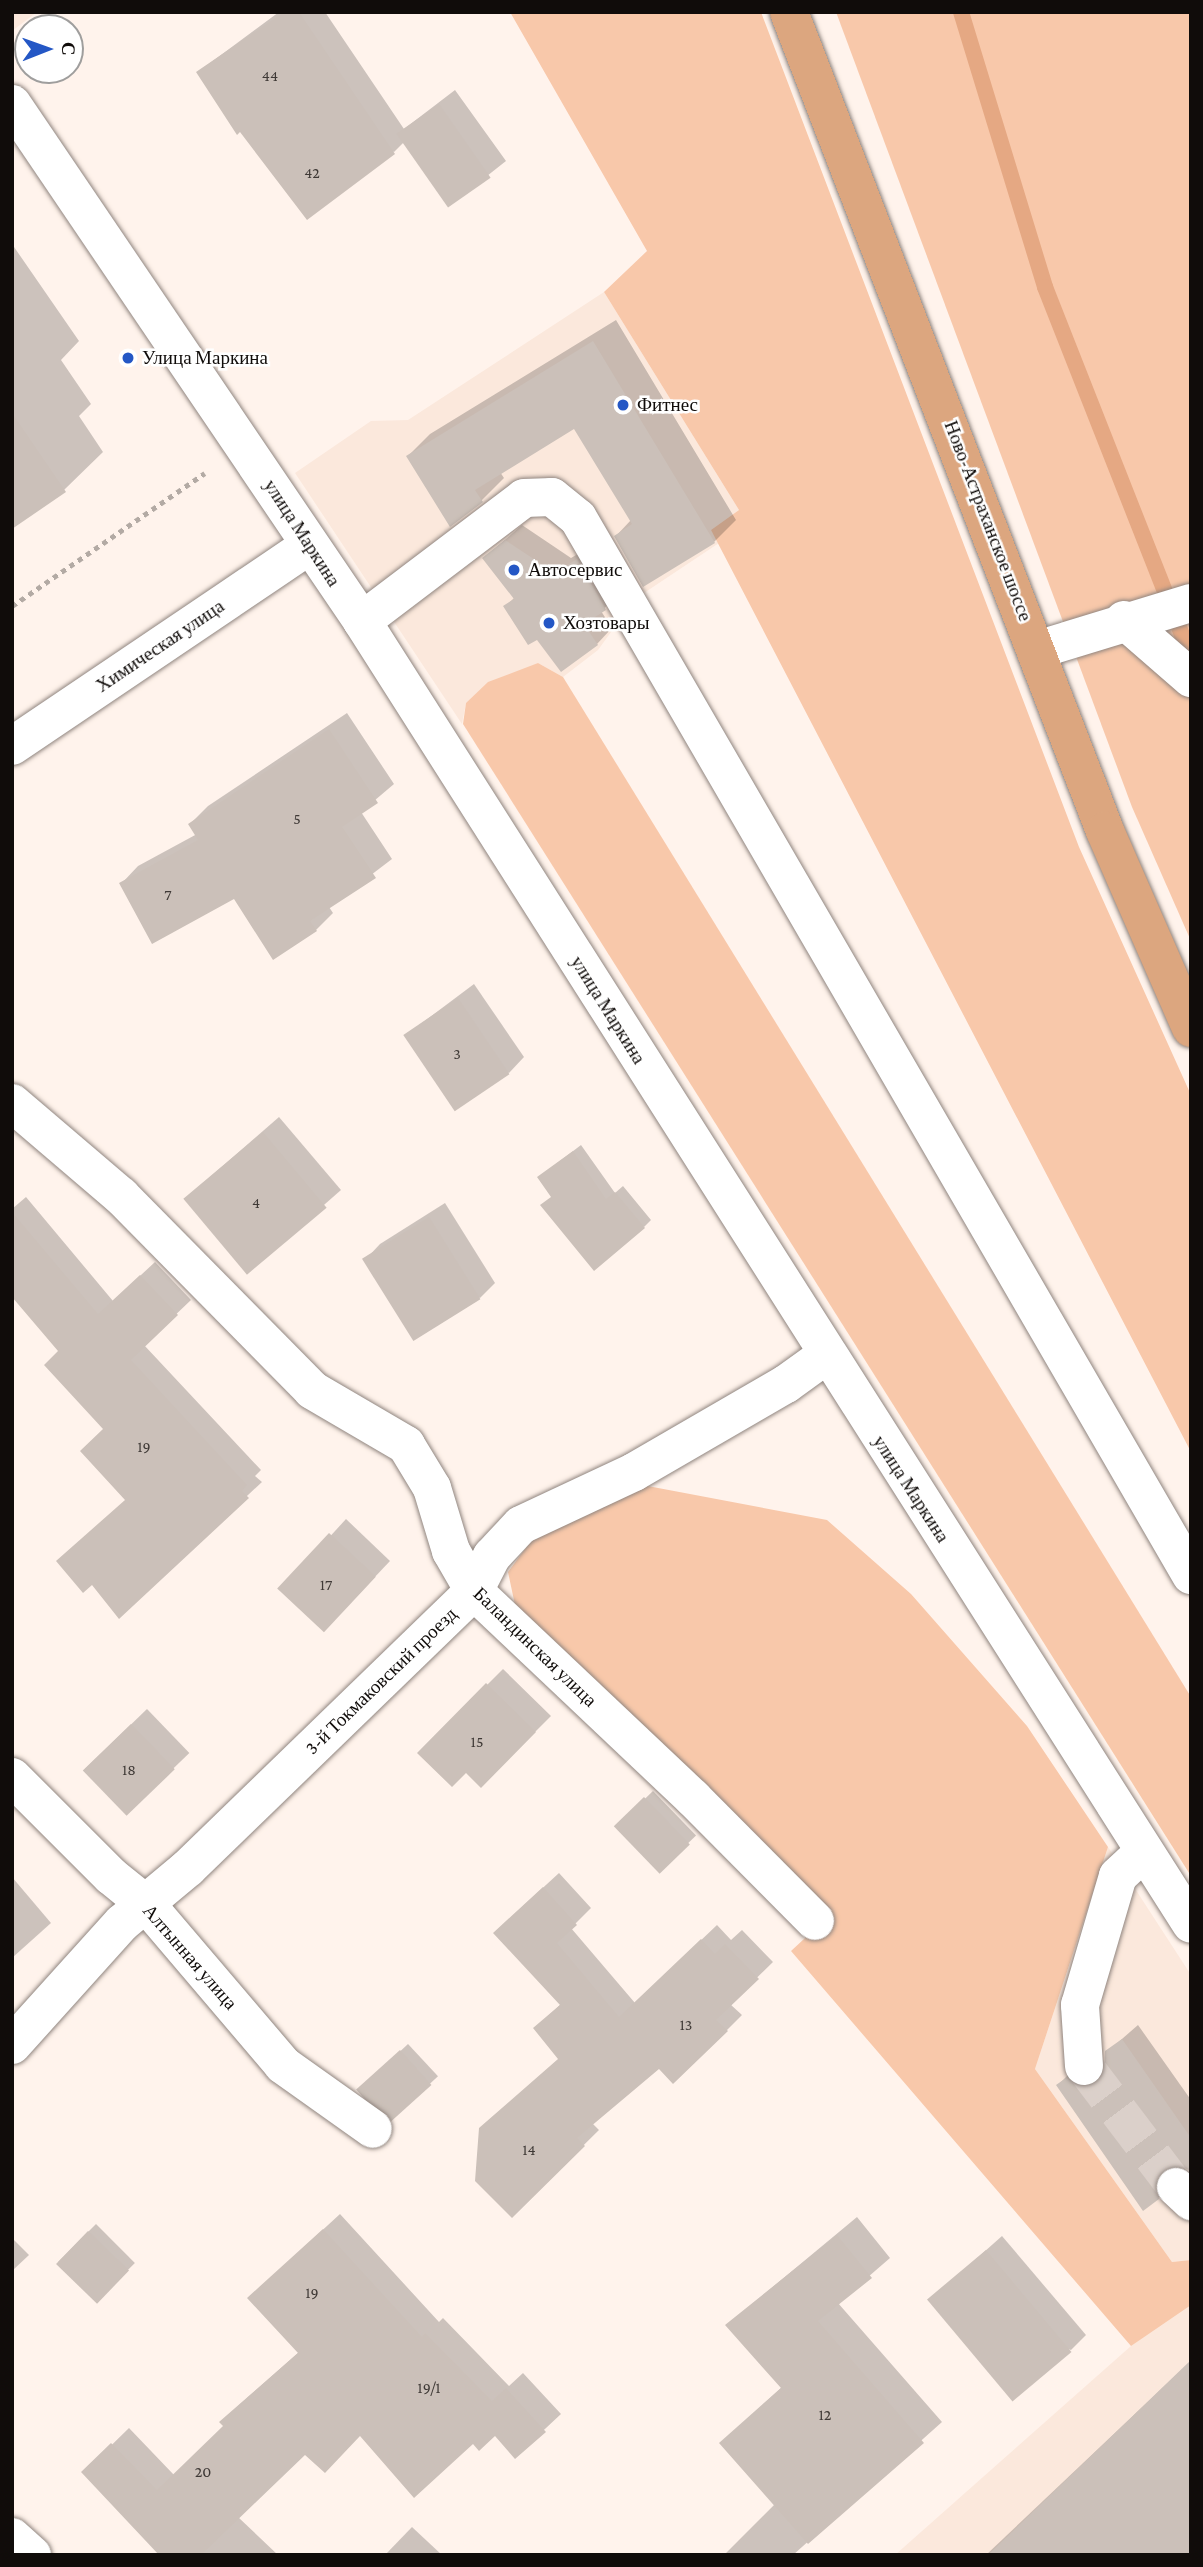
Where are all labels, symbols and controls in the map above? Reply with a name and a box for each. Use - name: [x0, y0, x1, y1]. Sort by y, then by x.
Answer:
- north arrow: [14, 14, 84, 84]
- text: С: [58, 42, 79, 56]
- house number: 44: [262, 66, 278, 86]
- house number: 42: [304, 163, 320, 183]
- place label: Улица Маркина: [142, 347, 268, 369]
- marker: Улица Маркина: [120, 350, 136, 366]
- place label: Фитнес: [637, 394, 698, 416]
- marker: Фитнес: [615, 397, 631, 413]
- street label: Ново-Астраханское шоссе: [939, 417, 1037, 625]
- street label: улица Маркина: [259, 475, 345, 591]
- place label: Автосервис: [528, 559, 622, 581]
- marker: Автосервис: [506, 562, 522, 578]
- street label: Химическая улица: [92, 595, 228, 697]
- place label: Хозтовары: [563, 612, 650, 634]
- marker: Хозтовары: [541, 615, 557, 631]
- house number: 5: [293, 809, 301, 829]
- house number: 7: [164, 885, 172, 905]
- street label: улица Маркина: [566, 952, 650, 1068]
- house number: 3: [453, 1044, 461, 1064]
- house number: 4: [252, 1193, 260, 1213]
- street label: улица Маркина: [868, 1431, 954, 1547]
- house number: 19: [137, 1437, 151, 1457]
- house number: 17: [320, 1575, 332, 1595]
- street label: Баландинская улица: [469, 1582, 601, 1712]
- street label: 3-й Токмаковский проезд: [300, 1603, 462, 1759]
- house number: 15: [471, 1732, 483, 1752]
- house number: 18: [122, 1760, 136, 1780]
- street label: Алтынная улица: [138, 1900, 242, 2014]
- house number: 13: [680, 2015, 692, 2035]
- house number: 14: [522, 2140, 536, 2160]
- house number: 19: [305, 2283, 319, 2303]
- house number: 19/1: [417, 2378, 441, 2398]
- house number: 12: [819, 2405, 831, 2425]
- house number: 20: [195, 2462, 211, 2482]

